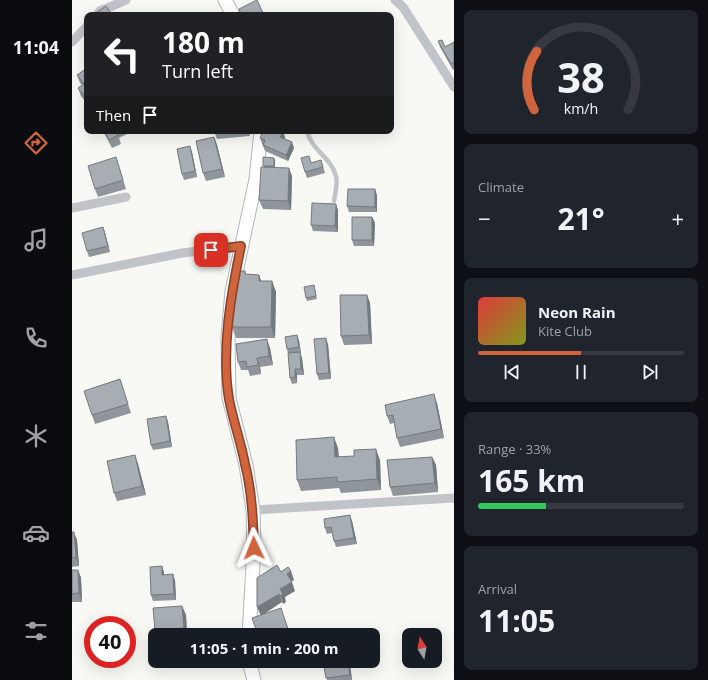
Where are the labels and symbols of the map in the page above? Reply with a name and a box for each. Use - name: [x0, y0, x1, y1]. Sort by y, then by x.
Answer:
- pin: [194, 233, 228, 267]
- position arrow: [233, 527, 275, 569]
- speed limit sign: 40: [84, 616, 136, 668]
- north arrow: [402, 628, 442, 668]

